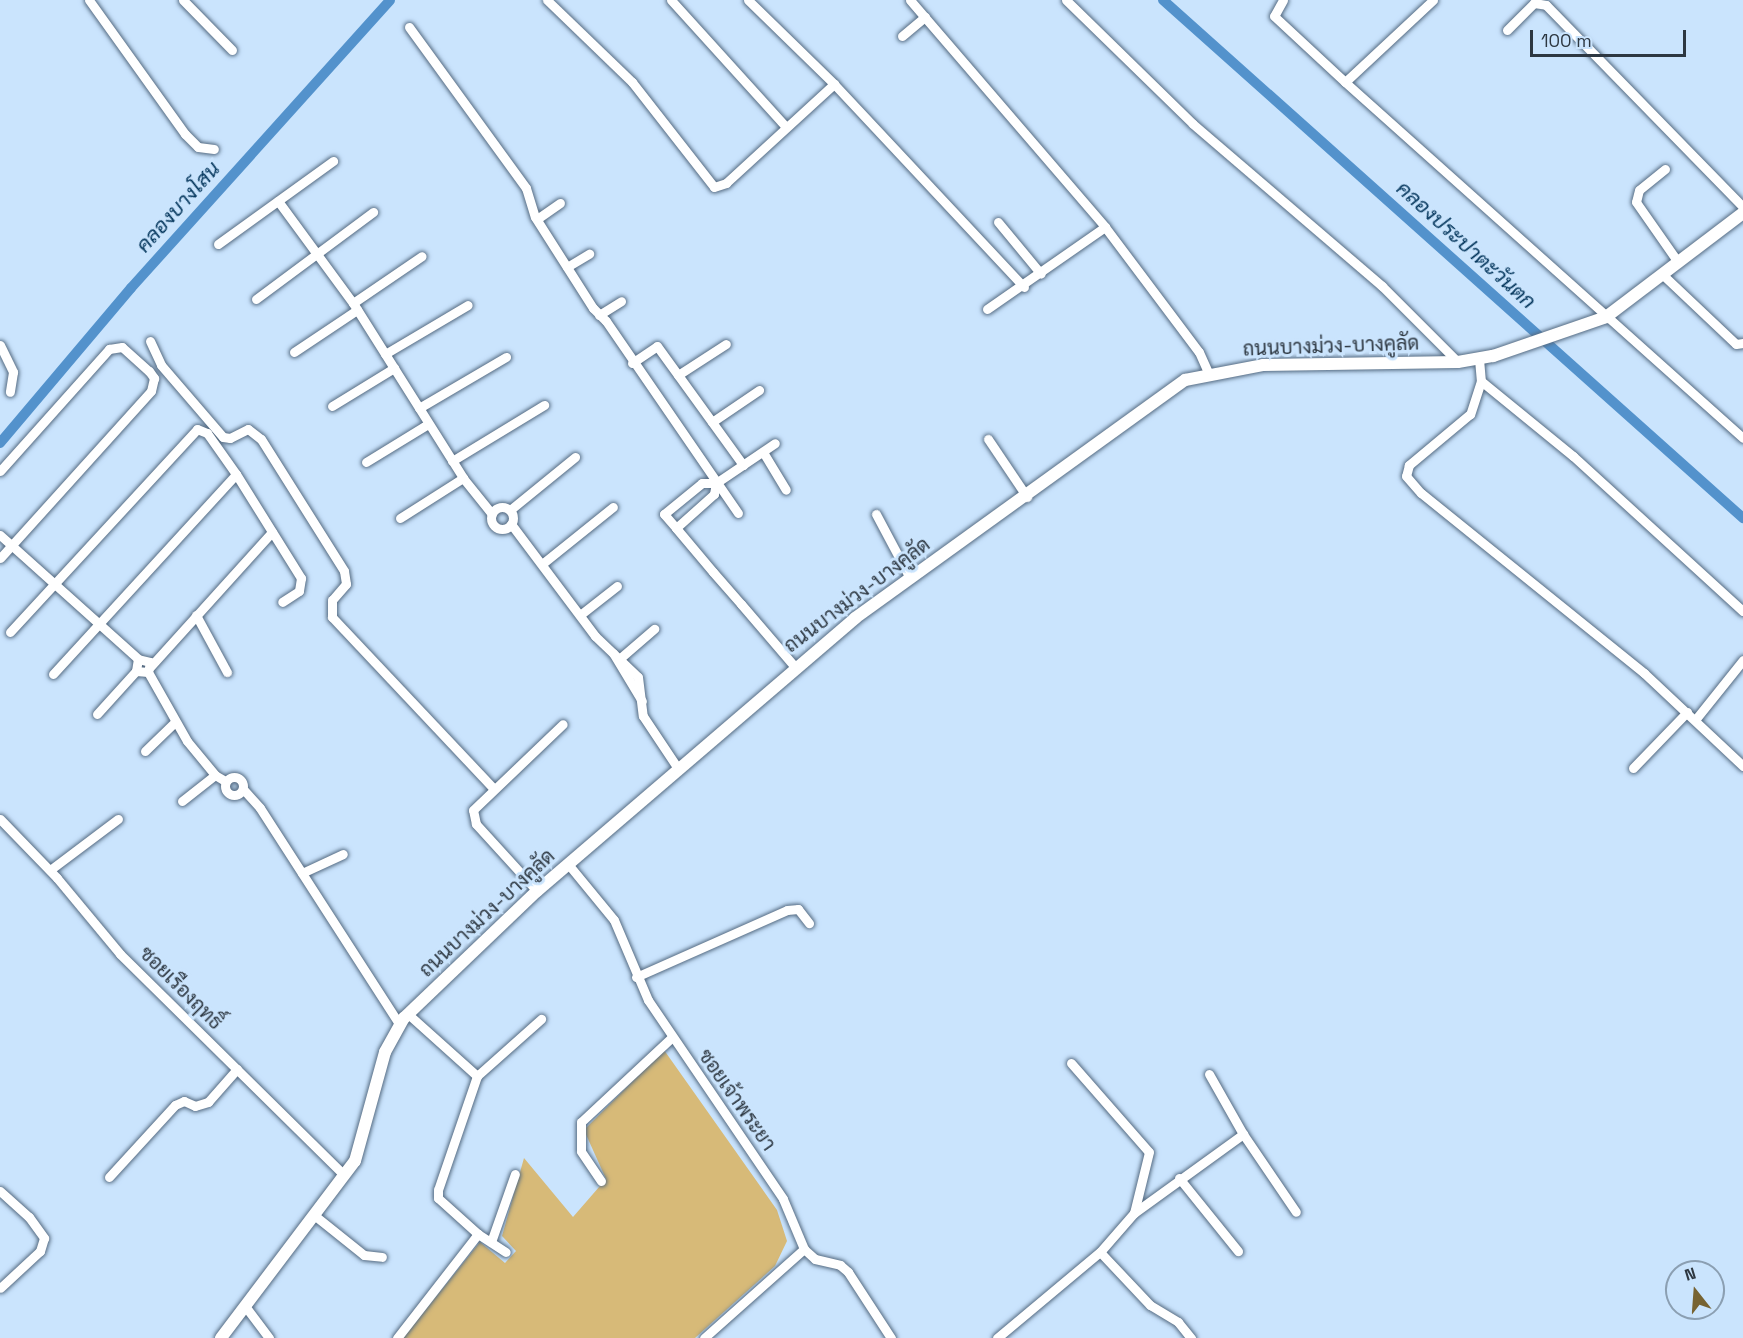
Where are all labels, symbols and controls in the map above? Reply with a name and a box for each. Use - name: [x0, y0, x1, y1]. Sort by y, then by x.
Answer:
- scale bar: [1533, 18, 1689, 56]
- text: 100 m: [1541, 29, 1592, 52]
- water label: คลองบางโสน: [131, 156, 225, 258]
- water label: คลองประปาตะวันตก: [1391, 176, 1541, 314]
- street label: ถนนบางม่วง-บางคูลัด: [1242, 331, 1420, 361]
- street label: ถนนบางม่วง-บางคูลัด: [779, 532, 935, 658]
- street label: ถนนบางม่วง-บางคูลัด: [414, 844, 560, 982]
- street label: ซอยเรืองฤทธิ์: [134, 941, 228, 1035]
- street label: ซอยเจ้าพระยา: [693, 1045, 781, 1155]
- north arrow: [1665, 1260, 1725, 1320]
- text: N: [1682, 1263, 1698, 1286]

